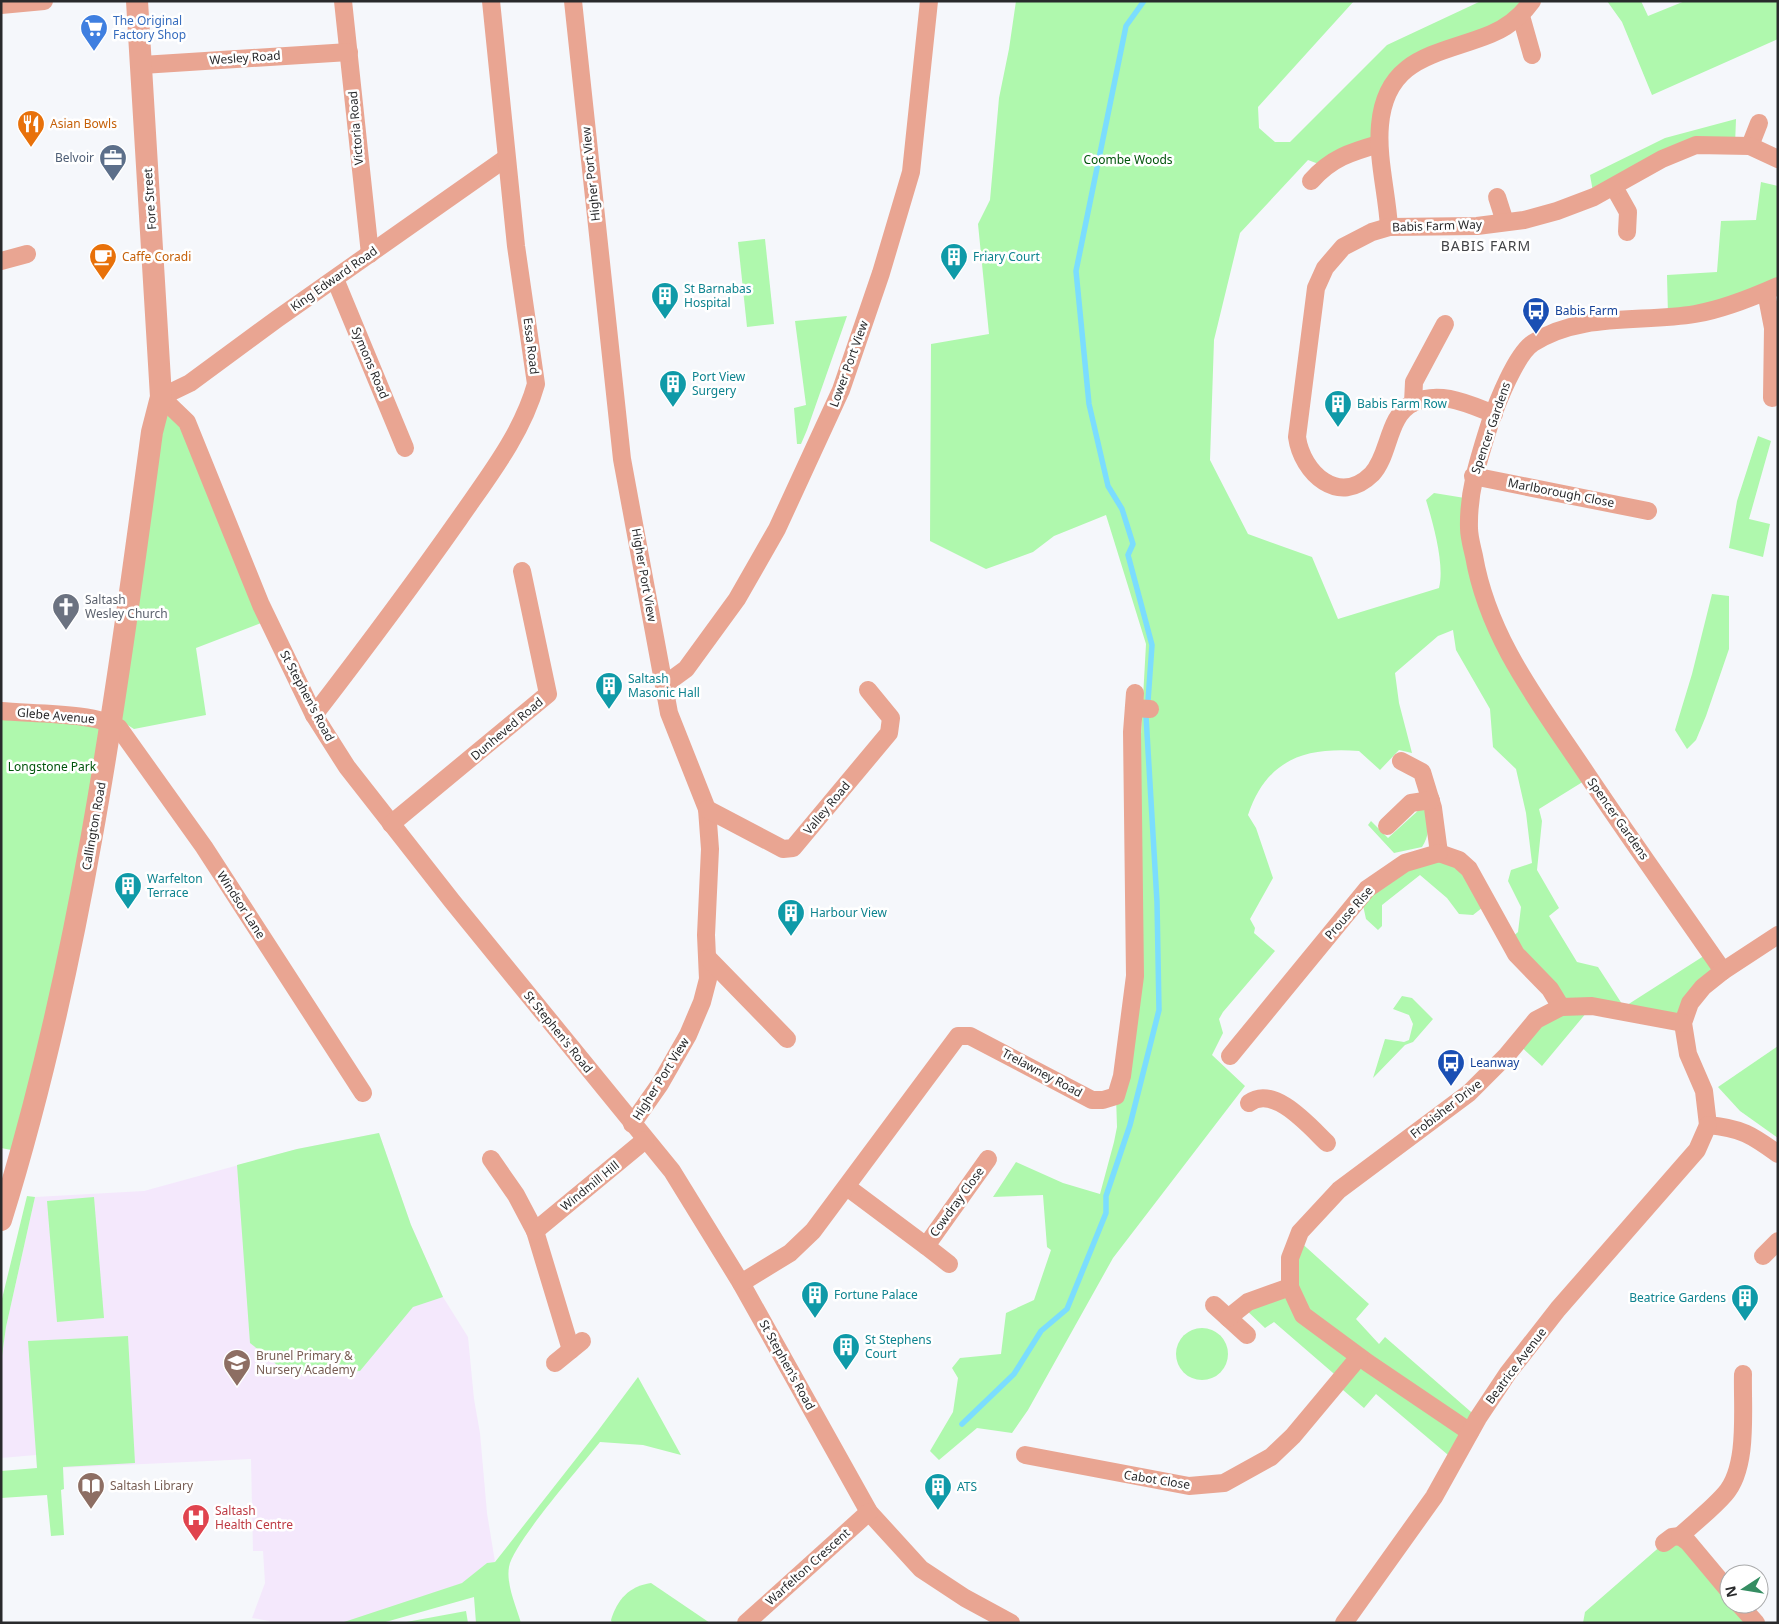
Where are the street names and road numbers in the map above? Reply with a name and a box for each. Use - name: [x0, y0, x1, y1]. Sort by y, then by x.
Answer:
- street label: Wesley Road: [209, 47, 281, 68]
- street label: Victoria Road: [344, 90, 367, 166]
- street label: Higher Port View: [577, 125, 604, 222]
- street label: Fore Street: [139, 167, 160, 230]
- street label: Babis Farm Way: [1392, 215, 1483, 236]
- street label: King Edward Road: [287, 242, 381, 315]
- street label: Essa Road: [520, 317, 543, 375]
- street label: Lower Port View: [825, 318, 872, 409]
- street label: Symons Road: [348, 324, 393, 401]
- street label: Spencer Gardens: [1467, 379, 1514, 476]
- street label: Marlborough Close: [1506, 474, 1616, 511]
- street label: Higher Port View: [628, 527, 661, 624]
- street label: St Stephen's Road: [276, 647, 339, 744]
- street label: Dunheved Road: [467, 693, 547, 764]
- street label: Glebe Avenue: [16, 704, 96, 727]
- street label: Spencer Gardens: [1584, 774, 1653, 863]
- street label: Valley Road: [799, 778, 854, 838]
- street label: Callington Road: [77, 780, 110, 871]
- street label: Windsor Lane: [213, 868, 270, 942]
- street label: Prouse Rise: [1321, 882, 1377, 943]
- street label: St Stephen's Road: [520, 987, 597, 1076]
- street label: Higher Port View: [628, 1034, 693, 1123]
- street label: Trelawney Road: [999, 1044, 1085, 1101]
- street label: Frobisher Drive: [1406, 1075, 1485, 1142]
- street label: Windmill Hill: [557, 1157, 623, 1215]
- street label: Cowdray Close: [925, 1163, 988, 1240]
- street label: St Stephen's Road: [756, 1317, 819, 1413]
- street label: Beatrice Avenue: [1481, 1324, 1550, 1407]
- street label: Cabot Close: [1123, 1466, 1192, 1493]
- street label: Warfelton Crescent: [762, 1524, 854, 1609]

